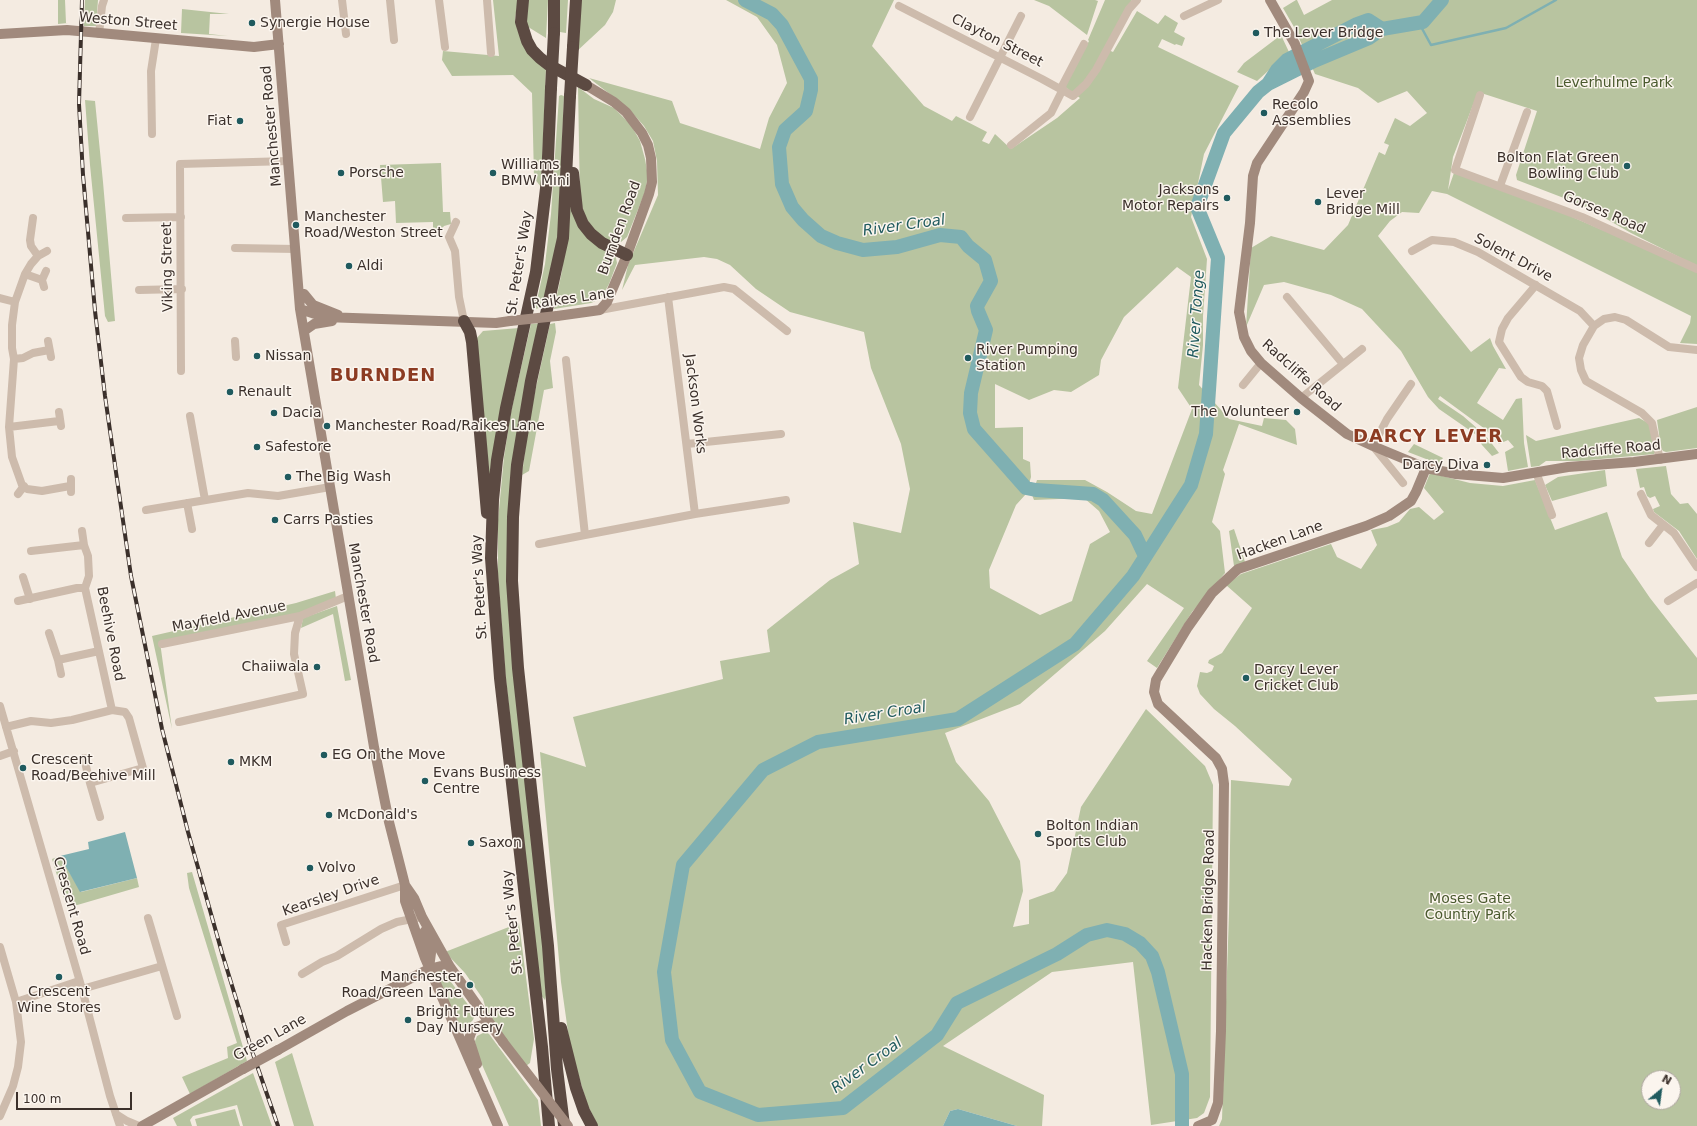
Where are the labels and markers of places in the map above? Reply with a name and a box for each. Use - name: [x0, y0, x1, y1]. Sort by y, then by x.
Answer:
- place label: Synergie House: [260, 15, 370, 31]
- marker: Synergie House: [247, 18, 257, 28]
- place label: The Lever Bridge: [1264, 25, 1383, 41]
- marker: The Lever Bridge: [1251, 28, 1261, 38]
- place label: Recolo Assemblies: [1272, 97, 1351, 130]
- marker: Recolo Assemblies: [1259, 108, 1269, 118]
- place label: Fiat: [207, 113, 232, 129]
- marker: Fiat: [235, 116, 245, 126]
- place label: Bolton Flat Green Bowling Club: [1497, 150, 1619, 182]
- place label: Williams BMW Mini: [501, 157, 570, 190]
- marker: Bolton Flat Green Bowling Club: [1622, 161, 1632, 171]
- place label: Porsche: [349, 165, 404, 181]
- marker: Porsche: [336, 168, 346, 178]
- marker: Williams BMW Mini: [488, 168, 498, 178]
- place label: Jacksons Motor Repairs: [1122, 182, 1219, 214]
- place label: Lever Bridge Mill: [1326, 186, 1400, 218]
- marker: Jacksons Motor Repairs: [1222, 193, 1232, 203]
- marker: Lever Bridge Mill: [1313, 197, 1323, 207]
- place label: Manchester Road/Weston Street: [304, 209, 443, 242]
- marker: Manchester Road/Weston Street: [291, 220, 301, 230]
- place label: Aldi: [357, 258, 383, 274]
- marker: Aldi: [344, 261, 354, 271]
- place label: River Pumping Station: [976, 342, 1078, 374]
- place label: Nissan: [265, 348, 311, 364]
- marker: Nissan: [252, 351, 262, 361]
- marker: River Pumping Station: [963, 353, 973, 363]
- place label: Renault: [238, 384, 291, 400]
- marker: Renault: [225, 387, 235, 397]
- place label: The Volunteer: [1191, 404, 1289, 420]
- place label: Dacia: [282, 405, 322, 421]
- marker: The Volunteer: [1292, 407, 1302, 417]
- marker: Dacia: [269, 408, 279, 418]
- place label: Manchester Road/Raikes Lane: [335, 418, 545, 434]
- marker: Manchester Road/Raikes Lane: [322, 421, 332, 431]
- place label: Safestore: [265, 439, 331, 455]
- marker: Safestore: [252, 442, 262, 452]
- place label: Darcy Diva: [1402, 457, 1479, 473]
- marker: Darcy Diva: [1482, 460, 1492, 470]
- place label: The Big Wash: [296, 469, 391, 485]
- marker: The Big Wash: [283, 472, 293, 482]
- place label: Carrs Pasties: [283, 512, 373, 528]
- marker: Carrs Pasties: [270, 515, 280, 525]
- place label: Chaiiwala: [241, 659, 309, 675]
- marker: Chaiiwala: [312, 662, 322, 672]
- place label: Darcy Lever Cricket Club: [1254, 662, 1339, 694]
- marker: Darcy Lever Cricket Club: [1241, 673, 1251, 683]
- place label: EG On the Move: [332, 747, 445, 763]
- marker: EG On the Move: [319, 750, 329, 760]
- place label: Crescent Road/Beehive Mill: [31, 752, 156, 784]
- place label: MKM: [239, 754, 272, 770]
- marker: MKM: [226, 757, 236, 767]
- marker: Crescent Road/Beehive Mill: [18, 763, 28, 773]
- place label: Evans Business Centre: [433, 765, 541, 798]
- marker: Evans Business Centre: [420, 776, 430, 786]
- place label: McDonald's: [337, 807, 417, 823]
- marker: McDonald's: [324, 810, 334, 820]
- place label: Bolton Indian Sports Club: [1046, 818, 1139, 850]
- marker: Bolton Indian Sports Club: [1033, 829, 1043, 839]
- place label: Saxon: [479, 835, 522, 851]
- marker: Saxon: [466, 838, 476, 848]
- place label: Volvo: [318, 860, 356, 876]
- marker: Volvo: [305, 863, 315, 873]
- place label: Manchester Road/Green Lane: [341, 969, 462, 1002]
- marker: Crescent Wine Stores: [54, 972, 64, 982]
- marker: Manchester Road/Green Lane: [465, 980, 475, 990]
- place label: Crescent Wine Stores: [17, 984, 101, 1016]
- place label: Bright Futures Day Nursery: [416, 1004, 515, 1036]
- marker: Bright Futures Day Nursery: [403, 1015, 413, 1025]

